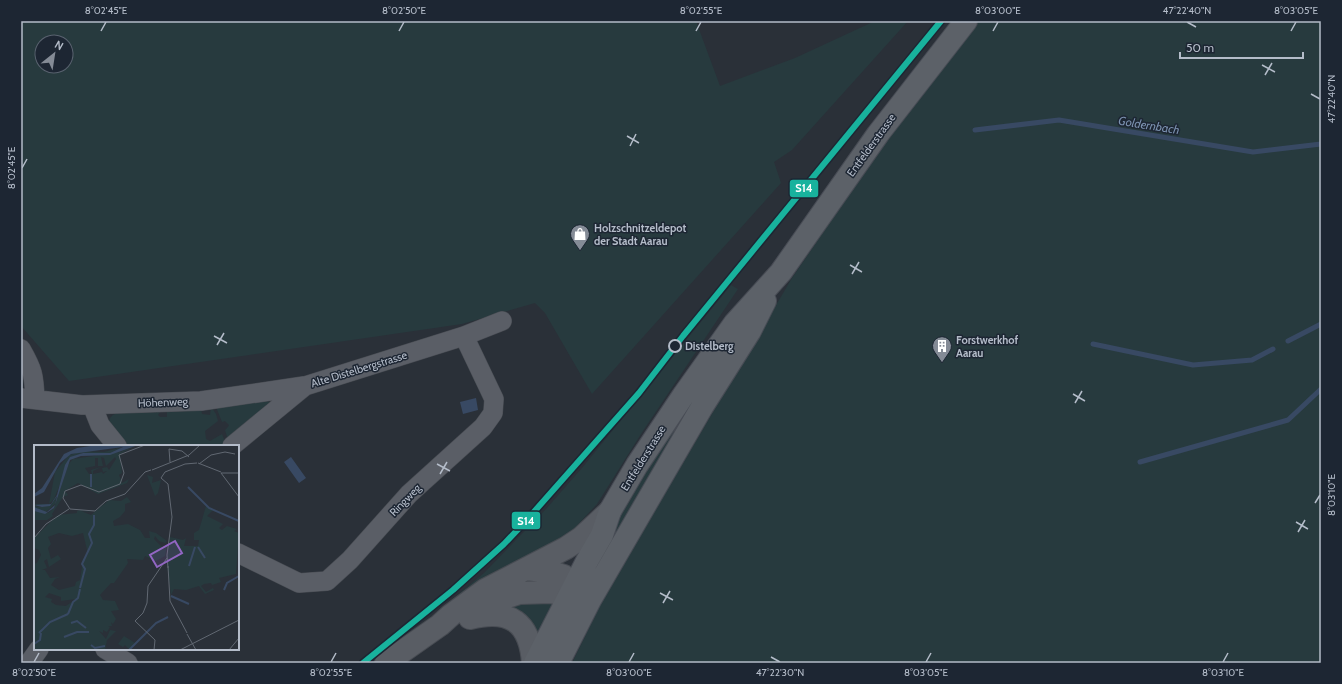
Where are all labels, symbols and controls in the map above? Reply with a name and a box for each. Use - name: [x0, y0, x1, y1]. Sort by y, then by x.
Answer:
- text: 8°02'45"E: [85, 4, 128, 17]
- text: 8°02'50"E: [382, 4, 426, 17]
- text: 8°02'55"E: [680, 4, 723, 17]
- text: 8°03'00"E: [975, 4, 1021, 17]
- text: 47°22'40"N: [1163, 4, 1211, 17]
- text: 8°03'05"E: [1274, 4, 1319, 17]
- north arrow: [34, 34, 74, 74]
- scale bar: [1180, 34, 1303, 60]
- text: N: [52, 37, 66, 53]
- text: 50 m: [1186, 40, 1214, 55]
- text: 47°22'40"N: [1325, 75, 1338, 123]
- street label: Entfelderstrasse: [843, 111, 899, 179]
- water label: Goldernbach: [1117, 113, 1181, 137]
- text: 8°02'45"E: [5, 146, 18, 189]
- line badge: S14: [789, 179, 819, 198]
- text: S14: [795, 181, 813, 195]
- place label: Holzschnitzeldepot der Stadt Aarau: [594, 221, 687, 248]
- shop icon: Holzschnitzeldepot der Stadt Aarau: [569, 223, 591, 251]
- place label: Forstwerkhof Aarau: [956, 333, 1019, 360]
- building icon: Forstwerkhof Aarau: [931, 335, 953, 363]
- marker: Distelberg: [668, 339, 682, 353]
- place label: Distelberg: [685, 339, 734, 353]
- street label: Alte Distelbergstrasse: [309, 348, 409, 390]
- street label: Höhenweg: [138, 394, 189, 410]
- street label: Entfelderstrasse: [617, 422, 669, 493]
- inset map: [34, 445, 239, 650]
- text: 8°03'10"E: [1325, 474, 1338, 516]
- street label: Ringweg: [386, 481, 424, 519]
- line badge: S14: [511, 511, 541, 530]
- text: S14: [517, 514, 535, 528]
- text: 8°02'50"E: [12, 666, 56, 679]
- text: 8°02'55"E: [310, 666, 353, 679]
- text: 8°03'00"E: [606, 666, 652, 679]
- text: 47°22'30"N: [756, 666, 804, 679]
- text: 8°03'05"E: [904, 666, 949, 679]
- text: 8°03'10"E: [1202, 666, 1244, 679]

